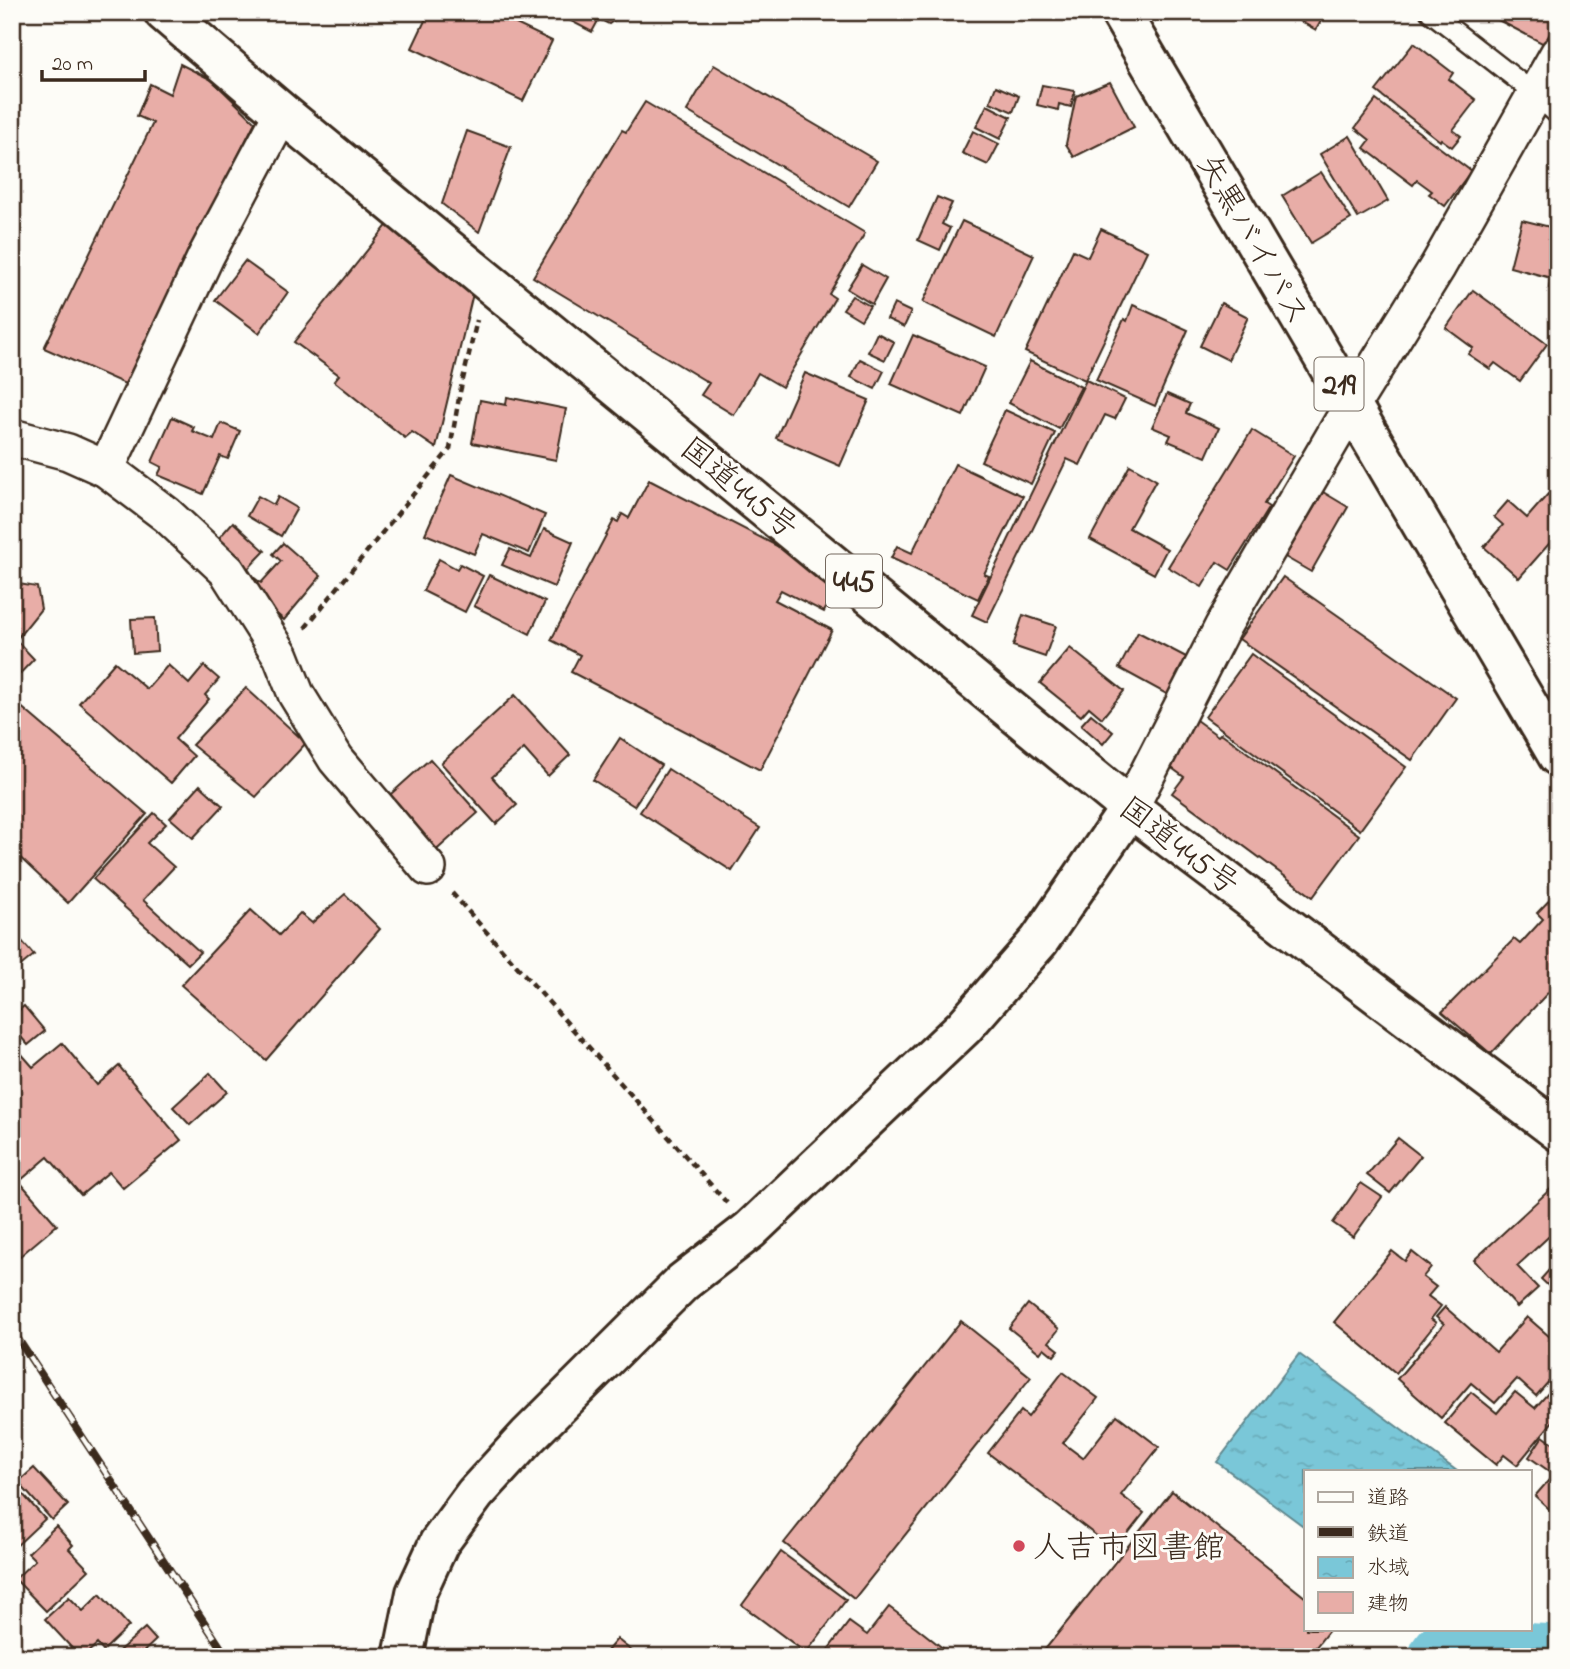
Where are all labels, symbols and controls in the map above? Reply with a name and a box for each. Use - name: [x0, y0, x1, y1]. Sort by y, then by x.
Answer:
- scale bar: [42, 38, 145, 82]
- text: 20 m: [52, 50, 93, 80]
- street label: 矢黒バイパス: [1183, 146, 1319, 335]
- road number: 219: [1314, 358, 1364, 410]
- street label: 国道445号: [668, 427, 807, 552]
- road number: 445: [826, 554, 882, 608]
- street label: 国道445号: [1108, 787, 1248, 909]
- legend: [1304, 1470, 1532, 1630]
- text: 道路: [1367, 1484, 1409, 1514]
- text: 鉄道: [1367, 1520, 1409, 1550]
- place label: 人吉市図書館: [1033, 1526, 1225, 1573]
- marker: 人吉市図書館: [1011, 1538, 1027, 1554]
- text: 水域: [1367, 1554, 1409, 1584]
- text: 建物: [1367, 1590, 1409, 1620]

